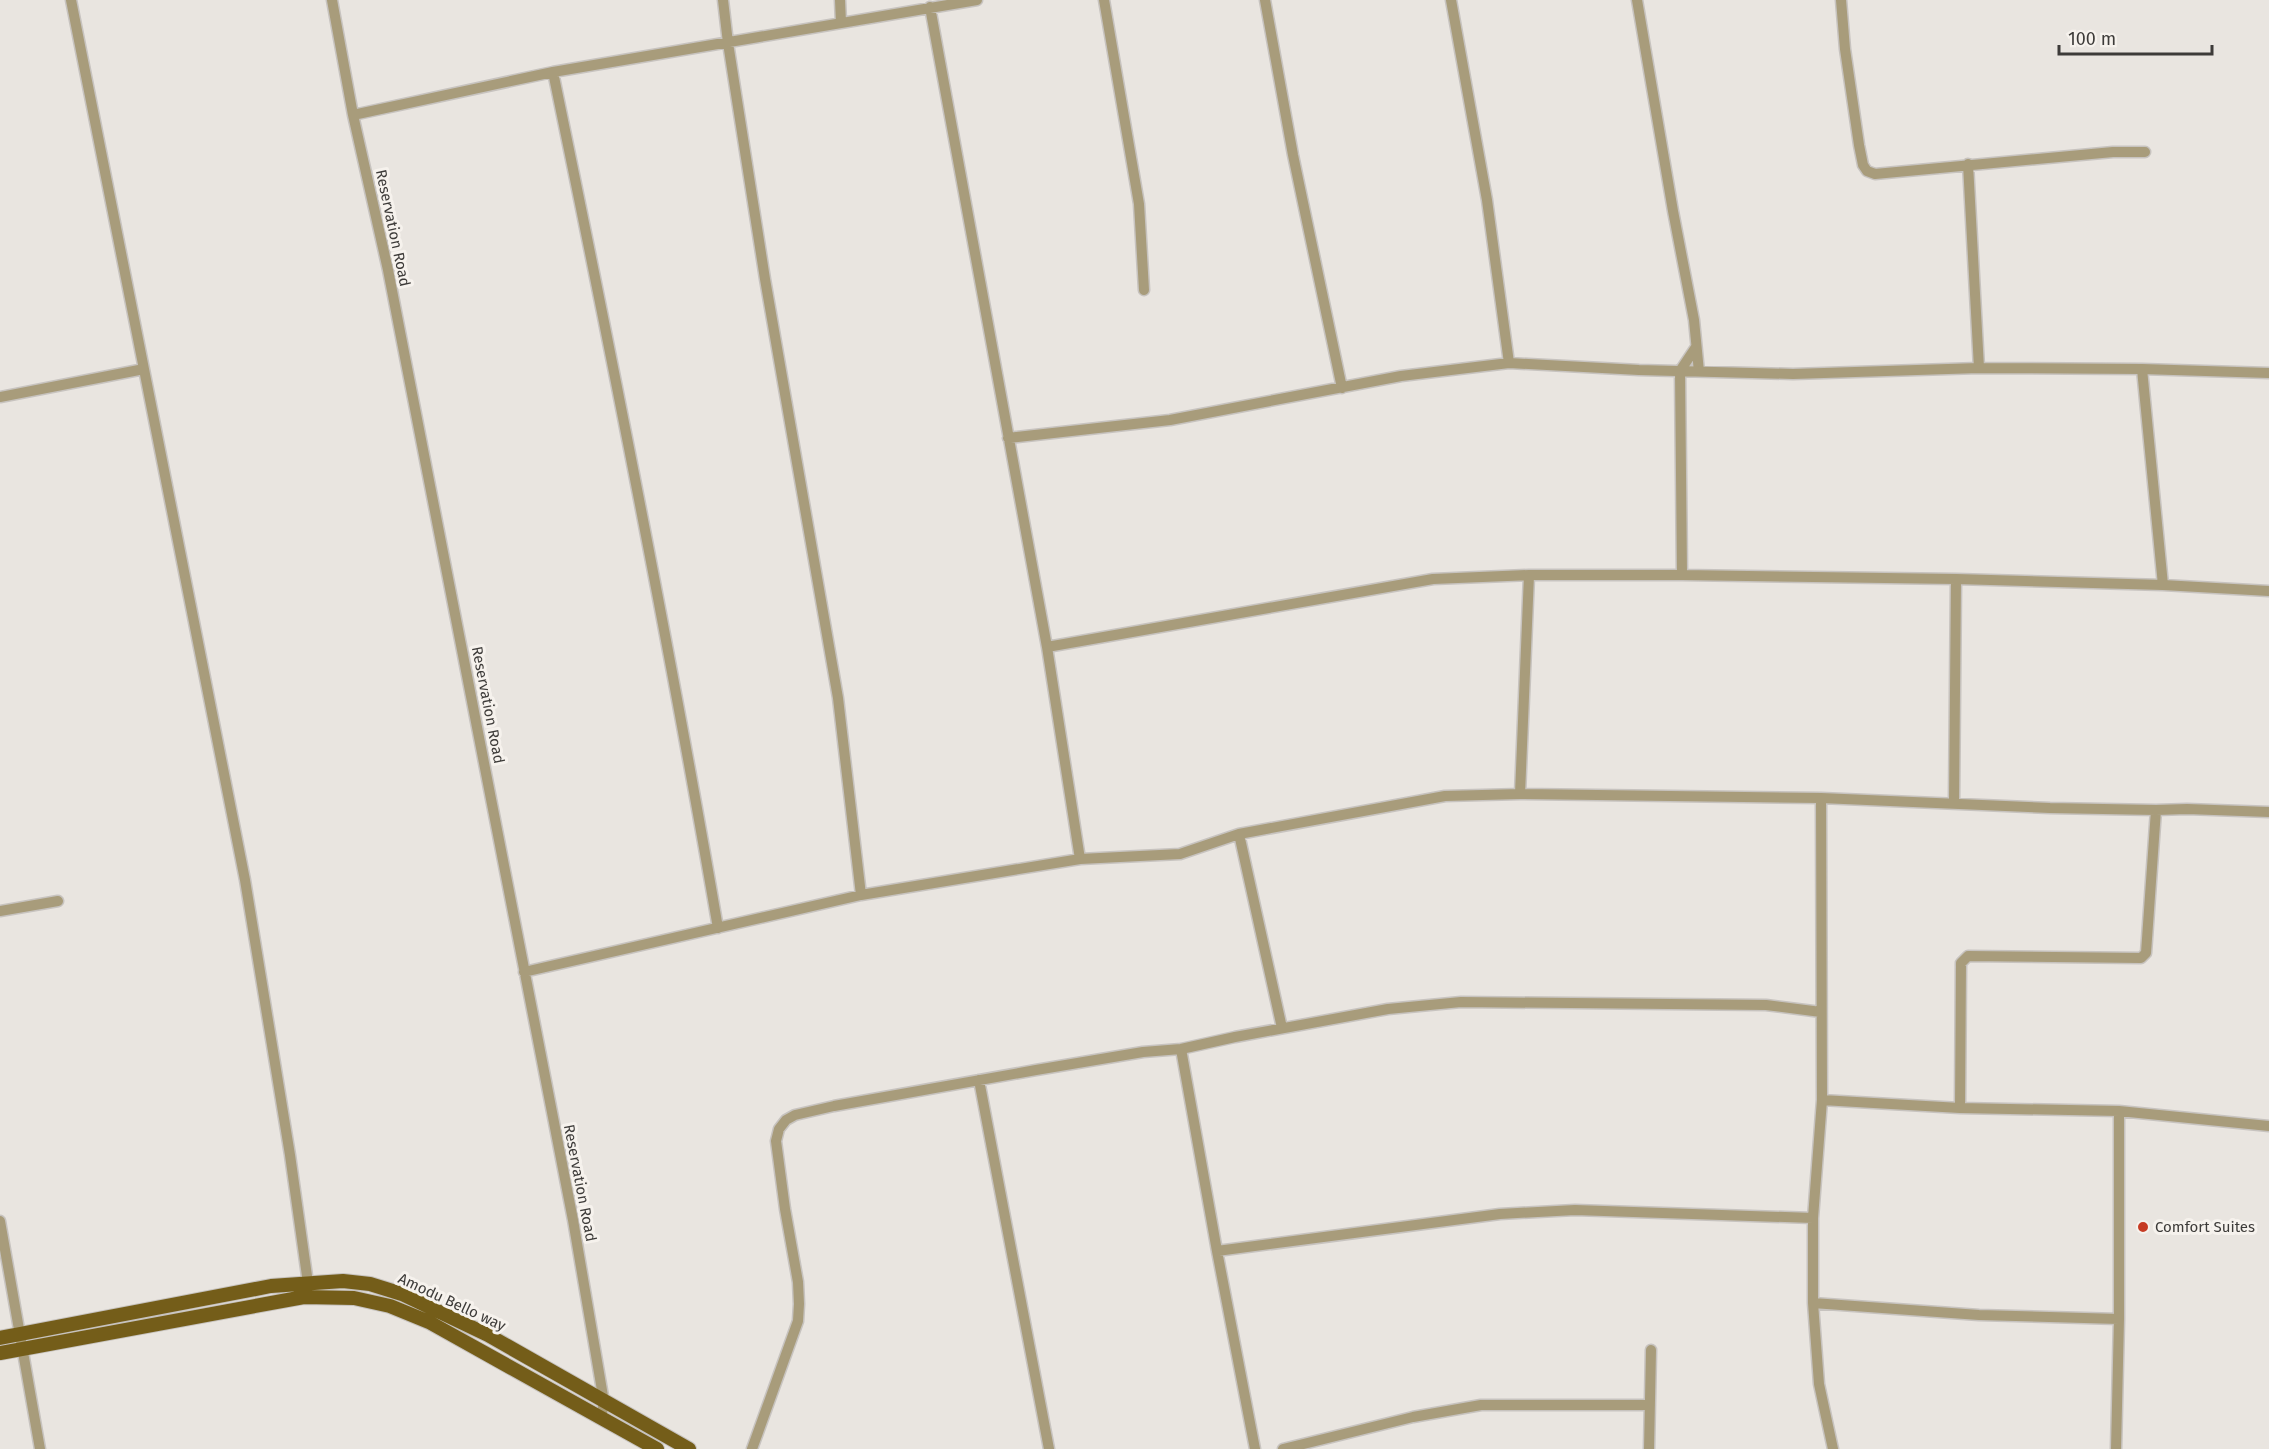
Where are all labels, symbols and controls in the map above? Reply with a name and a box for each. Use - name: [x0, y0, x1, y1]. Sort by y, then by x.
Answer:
- scale bar: [2059, 18, 2212, 56]
- text: 100 m: [2068, 28, 2116, 50]
- street label: Reservation Road: [372, 168, 414, 288]
- street label: Reservation Road: [468, 645, 508, 765]
- street label: Reservation Road: [560, 1123, 600, 1243]
- place label: Comfort Suites: [2155, 1218, 2255, 1236]
- marker: Comfort Suites: [2136, 1220, 2150, 1234]
- street label: Amodu Bello way: [395, 1269, 509, 1335]

